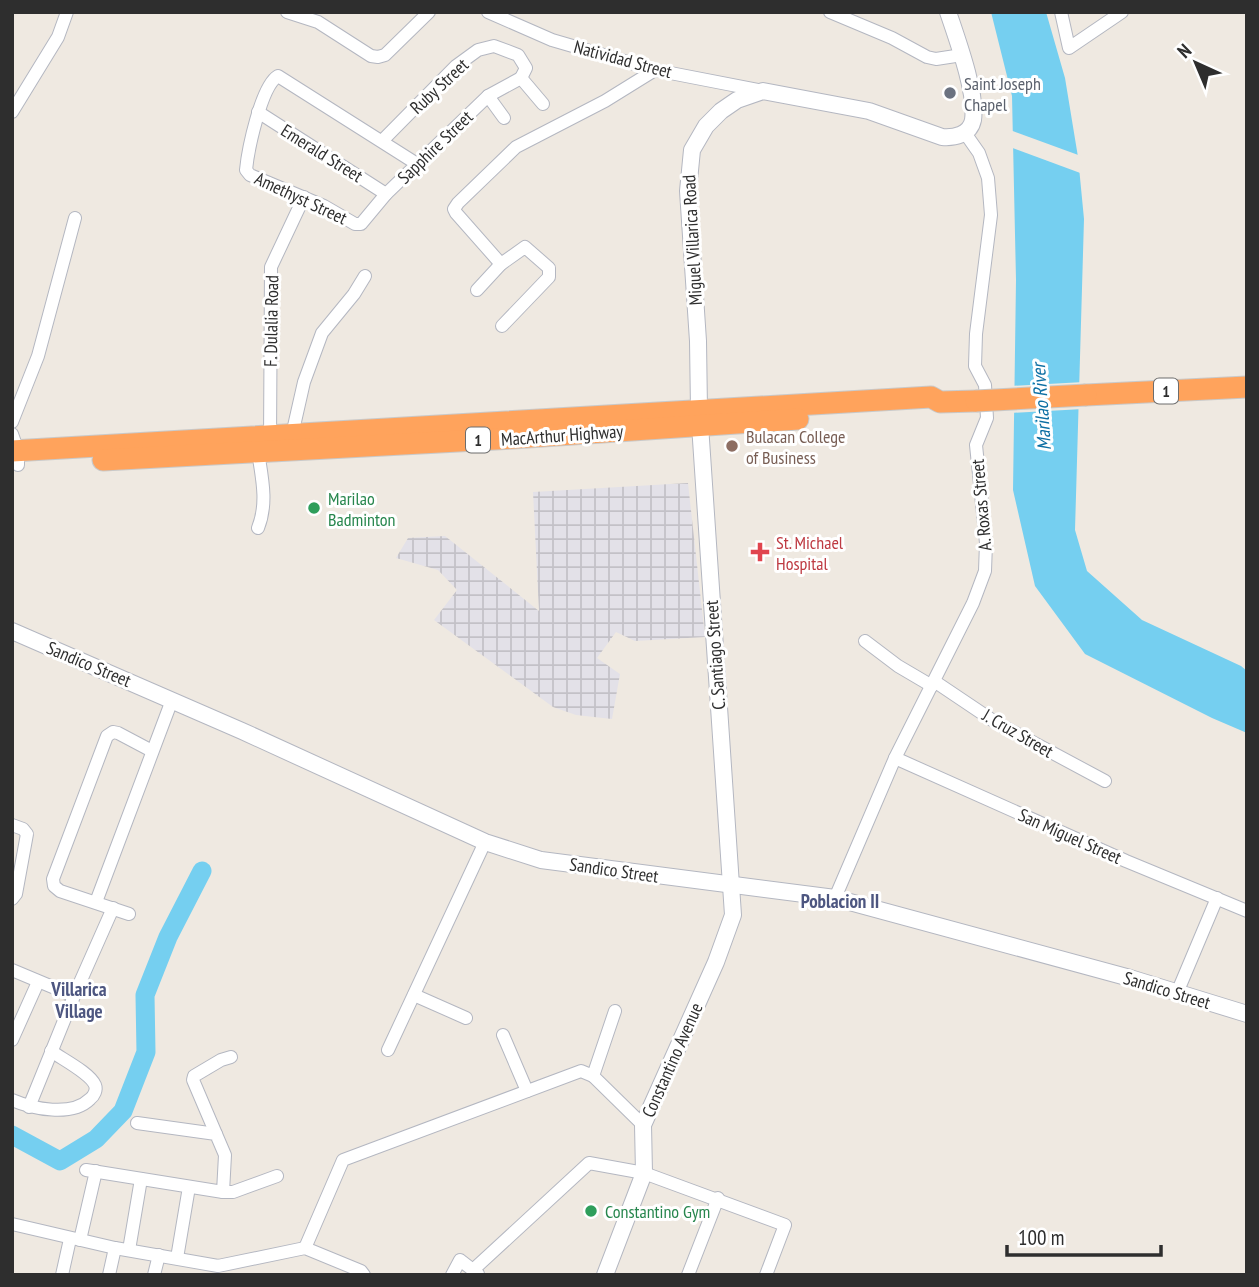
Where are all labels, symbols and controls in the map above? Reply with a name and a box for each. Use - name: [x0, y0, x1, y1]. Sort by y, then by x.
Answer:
- north arrow: [1161, 28, 1231, 98]
- street label: Natividad Street: [571, 35, 675, 83]
- text: N: [1172, 39, 1196, 63]
- street label: Ruby Street: [405, 53, 473, 119]
- place label: Saint Joseph Chapel: [964, 72, 1041, 116]
- marker: Saint Joseph Chapel: [942, 85, 958, 101]
- street label: Sapphire Street: [393, 105, 477, 189]
- street label: Emerald Street: [277, 119, 367, 187]
- street label: Amethyst Street: [251, 167, 351, 229]
- street label: Miguel Villarica Road: [677, 174, 707, 306]
- street label: F. Dulalia Road: [259, 275, 283, 367]
- water label: Marilao River: [1026, 360, 1056, 451]
- road number: 1: [1154, 378, 1178, 404]
- street label: MacArthur Highway: [500, 419, 624, 451]
- place label: Bulacan College of Business: [746, 425, 845, 469]
- road number: 1: [466, 428, 490, 452]
- marker: Bulacan College of Business: [724, 438, 740, 454]
- street label: A. Roxas Street: [966, 458, 996, 552]
- place label: Marilao Badminton: [328, 487, 395, 531]
- marker: Marilao Badminton: [306, 500, 322, 516]
- place label: St. Michael Hospital: [776, 531, 844, 575]
- marker: St. Michael Hospital: [750, 542, 770, 562]
- street label: C. Santiago Street: [700, 600, 730, 710]
- street label: Sandico Street: [43, 636, 135, 692]
- street label: J. Cruz Street: [978, 703, 1058, 762]
- street label: San Miguel Street: [1015, 803, 1125, 869]
- street label: Sandico Street: [568, 852, 660, 888]
- district label: Poblacion II: [801, 889, 879, 913]
- street label: Sandico Street: [1121, 966, 1213, 1014]
- district label: Villarica Village: [50, 977, 107, 1023]
- street label: Constantino Avenue: [636, 999, 708, 1121]
- place label: Constantino Gym: [605, 1200, 710, 1223]
- marker: Constantino Gym: [583, 1203, 599, 1219]
- scale bar: [1007, 1214, 1161, 1258]
- text: 100 m: [1018, 1224, 1064, 1251]

